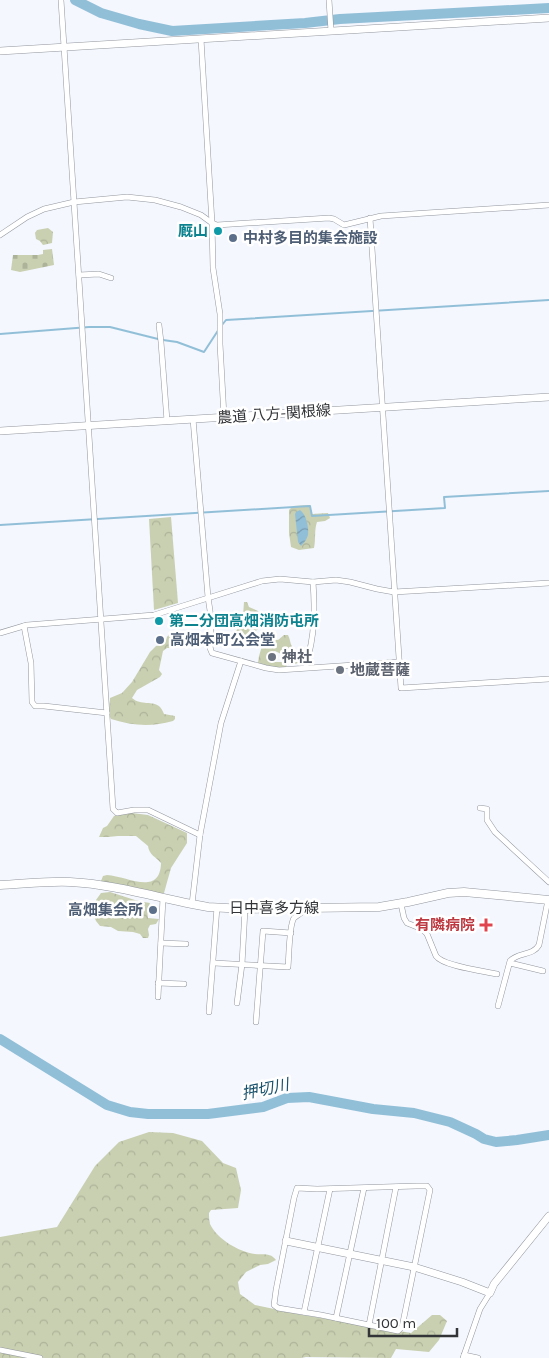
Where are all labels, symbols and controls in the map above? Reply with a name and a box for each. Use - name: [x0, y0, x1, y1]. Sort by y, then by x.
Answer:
- place label: 厩山: [178, 222, 208, 240]
- marker: 厩山: [212, 225, 224, 237]
- place label: 中村多目的集会施設: [243, 229, 378, 247]
- marker: 中村多目的集会施設: [227, 232, 239, 244]
- street label: 農道 八方-関根線: [217, 401, 331, 427]
- place label: 第二分団高畑消防屯所: [169, 612, 319, 630]
- marker: 第二分団高畑消防屯所: [153, 615, 165, 627]
- place label: 高畑本町公会堂: [170, 631, 275, 649]
- marker: 高畑本町公会堂: [154, 634, 166, 646]
- place label: 神社: [281, 648, 312, 666]
- marker: 神社: [266, 651, 278, 663]
- place label: 地蔵菩薩: [350, 661, 410, 679]
- marker: 地蔵菩薩: [334, 664, 346, 676]
- street label: 日中喜多方線: [229, 899, 319, 917]
- place label: 高畑集会所: [68, 901, 143, 919]
- marker: 高畑集会所: [147, 904, 159, 916]
- place label: 有隣病院: [415, 916, 475, 934]
- marker: 有隣病院: [479, 918, 493, 932]
- water label: 押切川: [240, 1074, 292, 1103]
- scale bar: [369, 1306, 456, 1338]
- text: 100 m: [376, 1314, 416, 1332]

